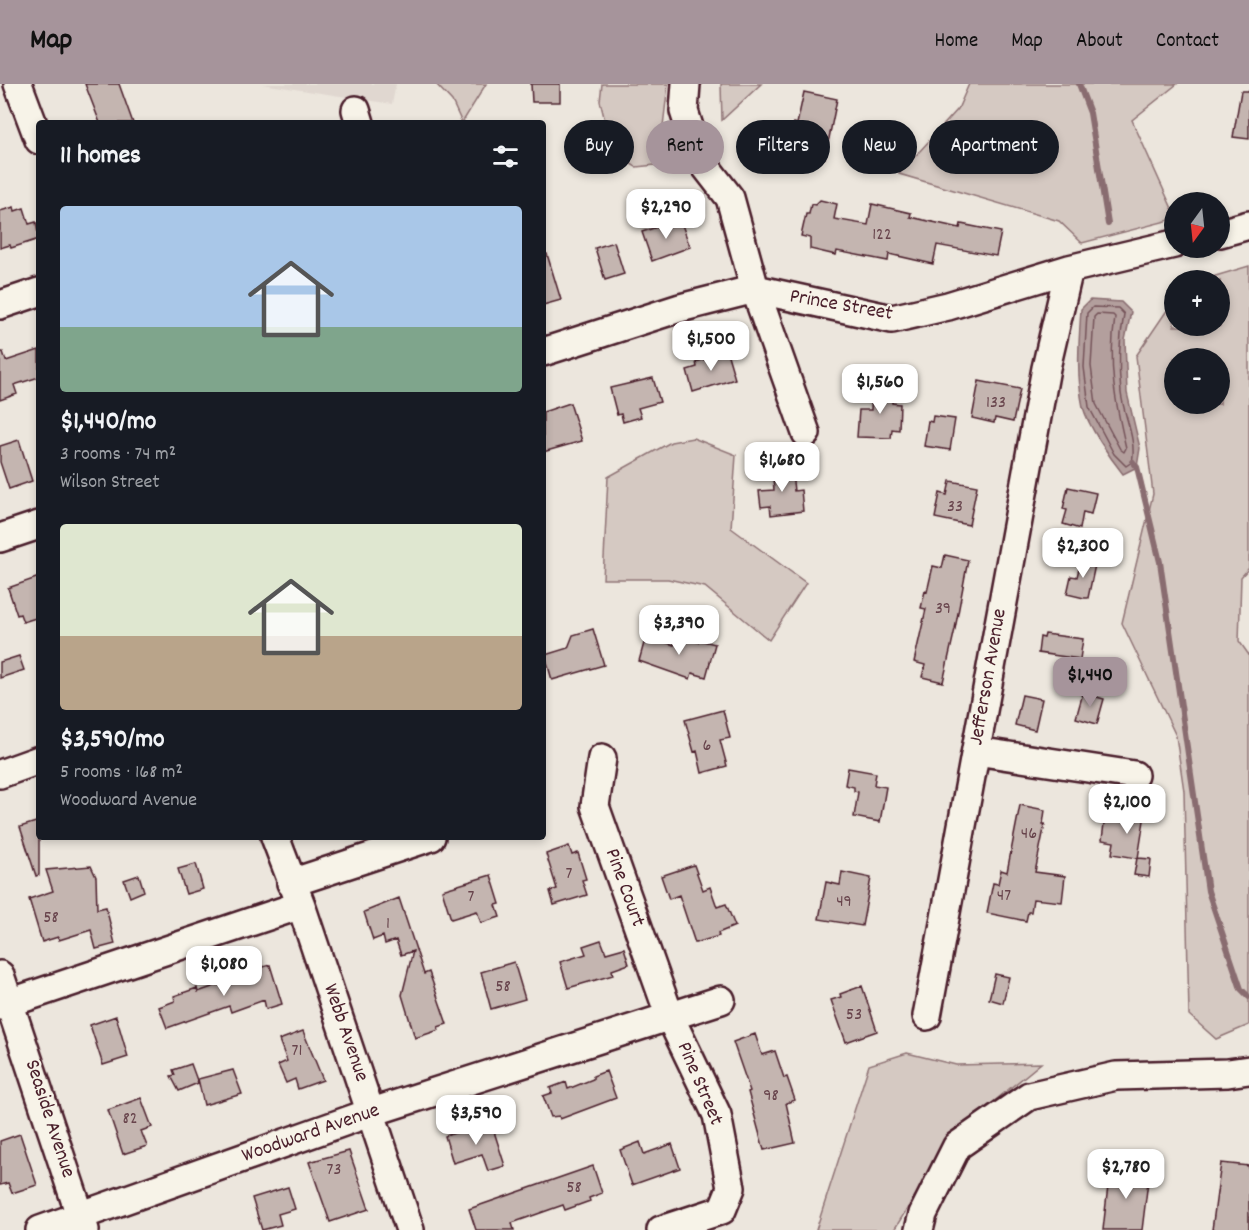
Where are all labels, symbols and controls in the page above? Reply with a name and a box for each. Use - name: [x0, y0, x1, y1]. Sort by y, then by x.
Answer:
- text: Map: [30, 22, 72, 62]
- text: Home: [934, 27, 978, 57]
- text: Map: [1011, 27, 1043, 57]
- text: About: [1076, 27, 1123, 57]
- text: Contact: [1156, 27, 1219, 57]
- chip: Buy: [564, 120, 634, 174]
- chip: Rent: [646, 120, 724, 174]
- chip: Filters: [736, 120, 830, 174]
- chip: New: [842, 120, 917, 174]
- chip: Apartment: [929, 120, 1059, 174]
- text: 11 homes: [60, 138, 141, 175]
- icon: filters: [489, 140, 522, 173]
- pin: $2,290: [617, 189, 715, 240]
- north arrow: [1164, 192, 1230, 258]
- map controls: [1164, 192, 1230, 414]
- text: $2,290: [640, 194, 692, 222]
- house number: 122: [872, 223, 892, 248]
- icon: home: [237, 245, 345, 353]
- button: +: [1164, 270, 1230, 336]
- street label: Prince Street: [787, 282, 895, 330]
- pin: $1,500: [662, 321, 760, 372]
- text: $1,500: [686, 326, 736, 354]
- button: −: [1164, 348, 1230, 414]
- pin: $1,560: [831, 364, 929, 415]
- text: $1,560: [856, 369, 904, 397]
- house number: 133: [986, 391, 1006, 416]
- text: $1,440/mo: [60, 404, 156, 441]
- text: 3 rooms · 74 m²: [60, 441, 176, 469]
- pin: $1,680: [733, 442, 831, 493]
- text: $1,680: [758, 447, 806, 475]
- text: Wilson Street: [60, 469, 160, 497]
- house number: 33: [947, 495, 963, 520]
- pin: $2,300: [1034, 528, 1132, 579]
- text: $2,300: [1056, 533, 1110, 561]
- icon: home: [237, 563, 345, 671]
- house number: 39: [935, 597, 951, 622]
- pin: $3,390: [630, 605, 728, 656]
- street label: Jefferson Avenue: [962, 606, 1016, 748]
- text: $3,390: [653, 610, 705, 638]
- pin: $1,440: [1041, 657, 1139, 708]
- text: $1,440: [1067, 662, 1113, 690]
- text: $3,590/mo: [60, 722, 165, 759]
- house number: 6: [703, 734, 711, 759]
- text: 5 rooms · 168 m²: [60, 759, 183, 787]
- pin: $2,100: [1078, 784, 1176, 835]
- text: Woodward Avenue: [60, 787, 197, 815]
- text: $2,100: [1103, 789, 1151, 817]
- house number: 46: [1021, 822, 1037, 847]
- street label: Pine Court: [596, 845, 652, 932]
- house number: 7: [566, 862, 573, 887]
- house number: 47: [997, 884, 1011, 909]
- house number: 7: [468, 885, 475, 910]
- house number: 49: [836, 890, 852, 915]
- house number: 58: [43, 906, 59, 931]
- house number: 1: [386, 912, 390, 937]
- pin: $1,080: [175, 946, 273, 997]
- text: $1,080: [200, 951, 248, 979]
- house number: 58: [495, 975, 511, 1000]
- street label: Webb Avenue: [314, 980, 376, 1086]
- house number: 53: [846, 1003, 862, 1028]
- street label: Pine Street: [668, 1038, 730, 1131]
- house number: 71: [292, 1039, 302, 1064]
- street label: Seaside Avenue: [16, 1056, 82, 1182]
- house number: 98: [763, 1084, 779, 1109]
- pin: $3,590: [427, 1095, 525, 1146]
- street label: Woodward Avenue: [238, 1096, 384, 1172]
- text: $3,590: [450, 1100, 502, 1128]
- house number: 82: [122, 1107, 138, 1132]
- pin: $2,780: [1077, 1149, 1175, 1200]
- text: $2,780: [1101, 1154, 1151, 1182]
- house number: 73: [327, 1158, 341, 1183]
- house number: 58: [566, 1176, 582, 1201]

